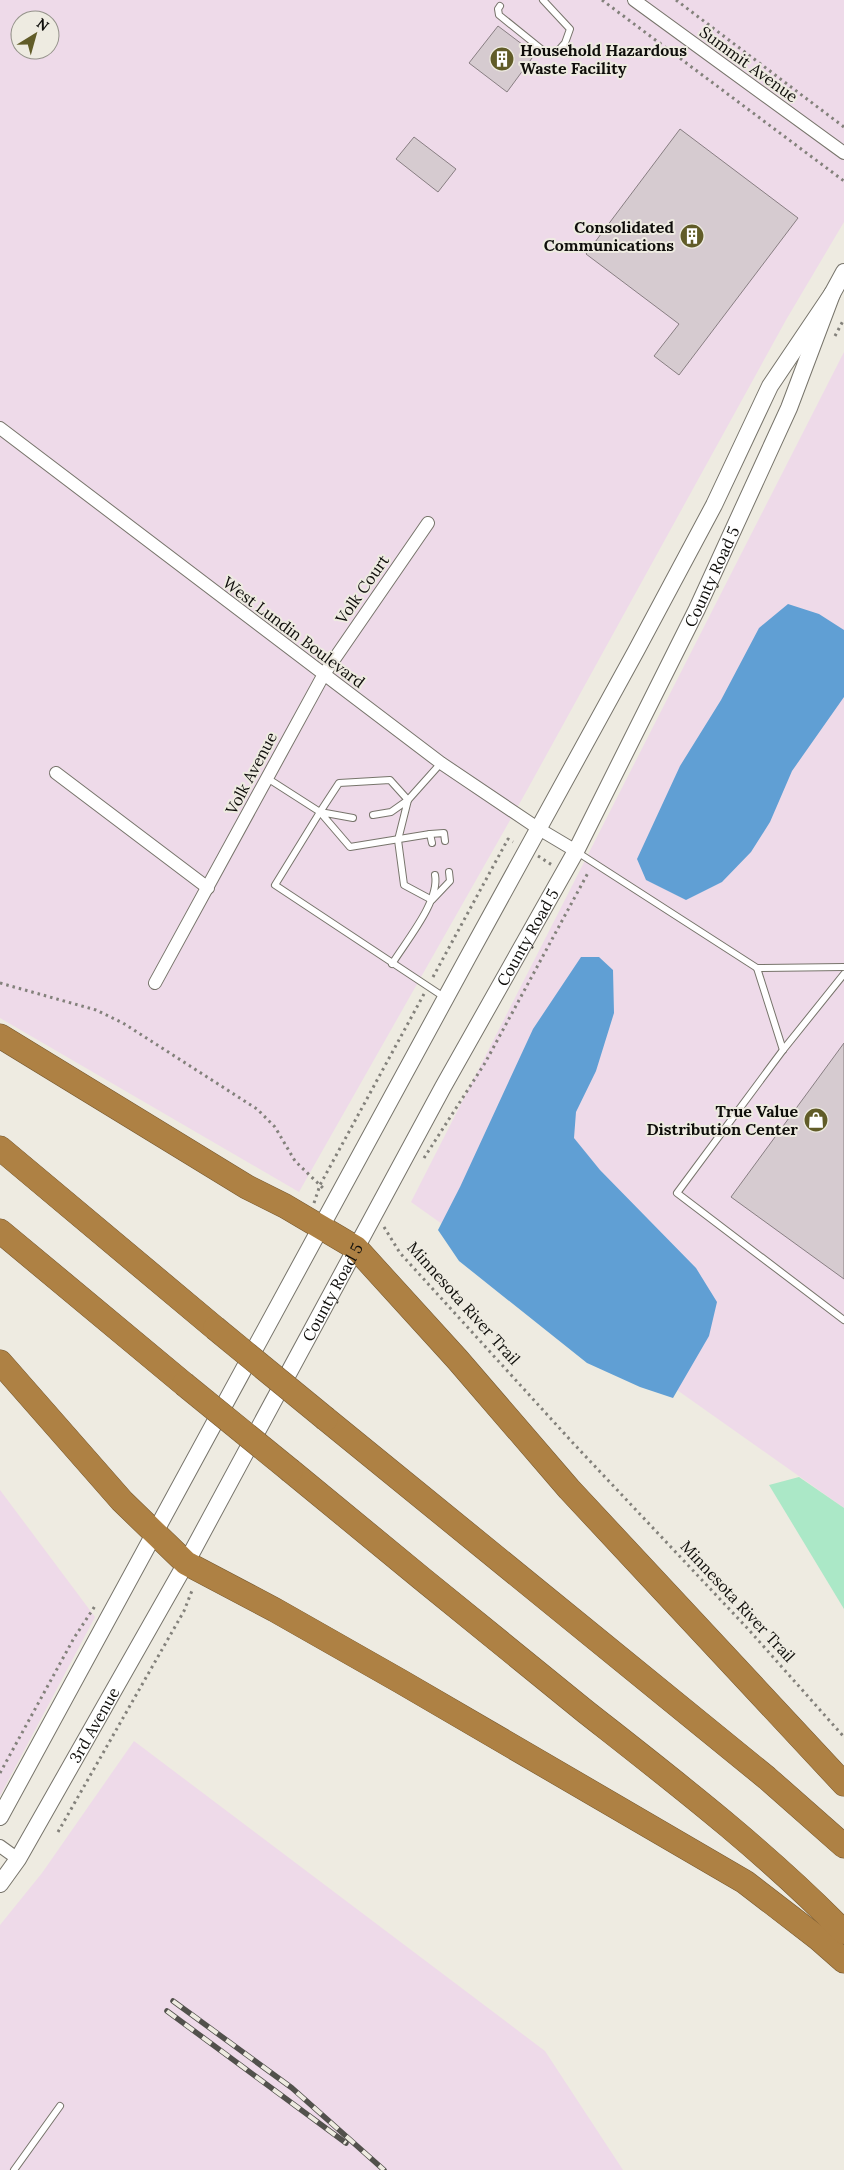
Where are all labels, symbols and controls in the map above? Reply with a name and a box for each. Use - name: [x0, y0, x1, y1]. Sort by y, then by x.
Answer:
- north arrow: [10, 10, 60, 60]
- text: N: [33, 14, 53, 35]
- street label: Summit Avenue: [696, 22, 802, 107]
- place label: Household Hazardous Waste Facility: [520, 40, 687, 78]
- building icon: Household Hazardous Waste Facility: [489, 46, 515, 72]
- place label: Consolidated Communications: [544, 217, 674, 255]
- building icon: Consolidated Communications: [679, 223, 705, 249]
- street label: County Road 5: [680, 523, 743, 630]
- street label: Volk Court: [330, 550, 393, 628]
- street label: West Lundin Boulevard: [219, 572, 369, 692]
- street label: Volk Avenue: [220, 728, 281, 819]
- street label: County Road 5: [492, 885, 563, 990]
- place label: True Value Distribution Center: [646, 1101, 798, 1139]
- shop icon: True Value Distribution Center: [803, 1107, 829, 1133]
- street label: Minnesota River Trail: [403, 1237, 525, 1369]
- street label: County Road 5: [298, 1240, 367, 1345]
- street label: Minnesota River Trail: [676, 1536, 800, 1666]
- street label: 3rd Avenue: [65, 1683, 124, 1766]

